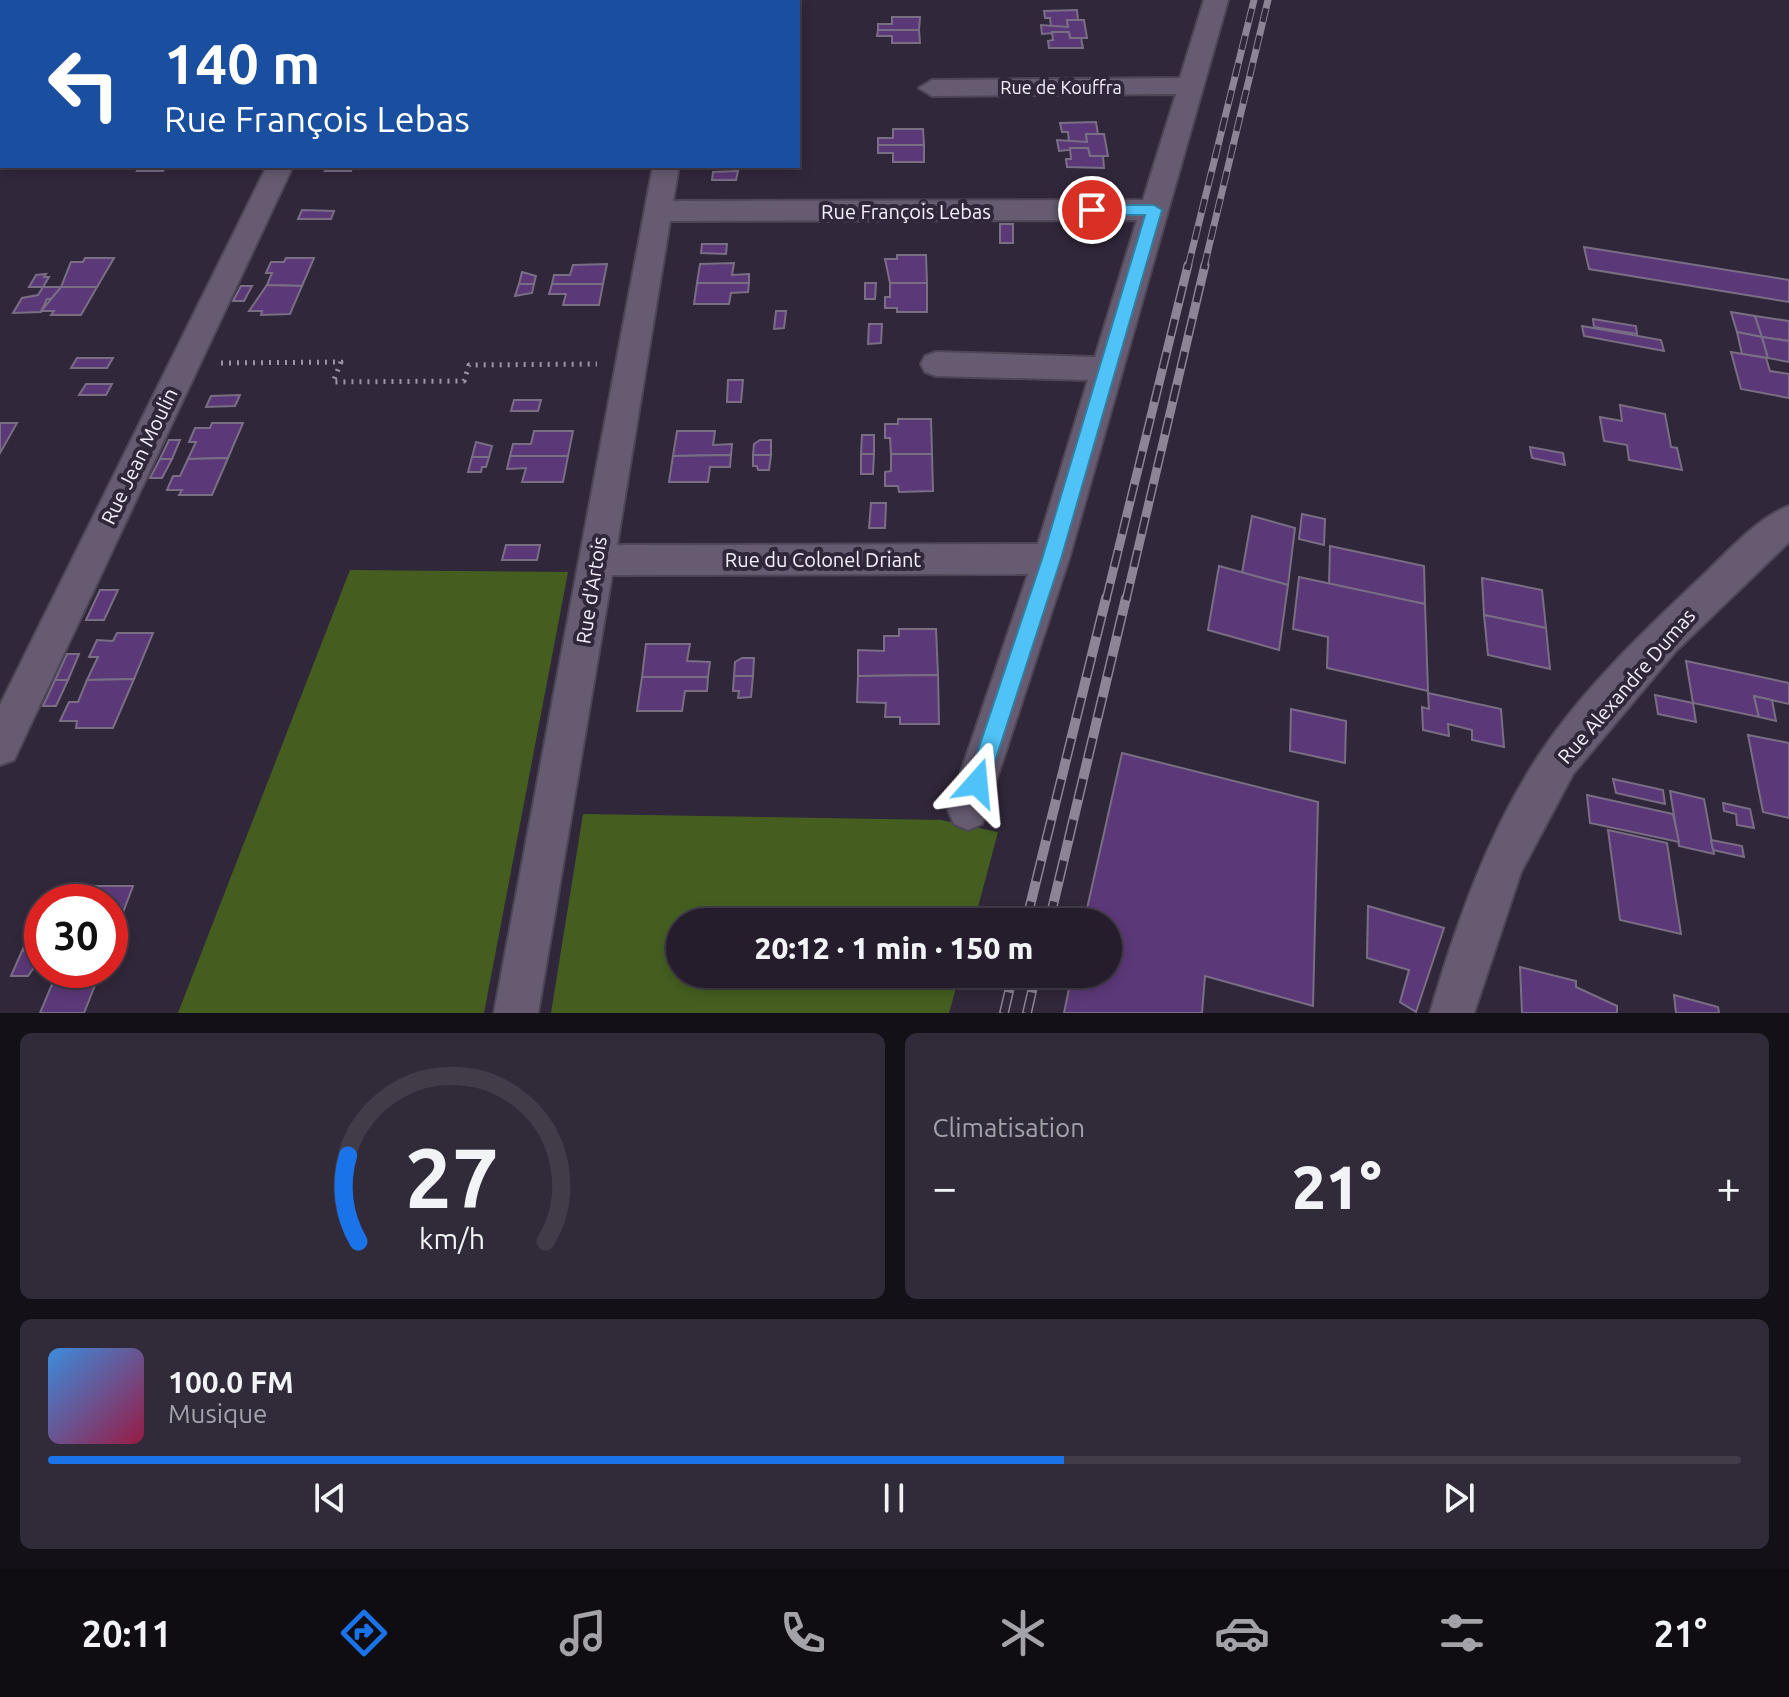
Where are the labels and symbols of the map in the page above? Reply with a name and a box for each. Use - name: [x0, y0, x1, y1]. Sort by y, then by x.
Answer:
- street label: Rue de Kouffra: [1000, 77, 1122, 97]
- pin: [1058, 176, 1126, 244]
- street label: Rue François Lebas: [821, 200, 991, 223]
- street label: Rue Jean Moulin: [96, 384, 182, 528]
- street label: Rue d'Artois: [571, 535, 611, 645]
- street label: Rue du Colonel Driant: [725, 548, 921, 571]
- street label: Rue Alexandre Dumas: [1553, 604, 1699, 768]
- position arrow: [935, 741, 1019, 825]
- speed limit sign: 30: [24, 884, 128, 988]

